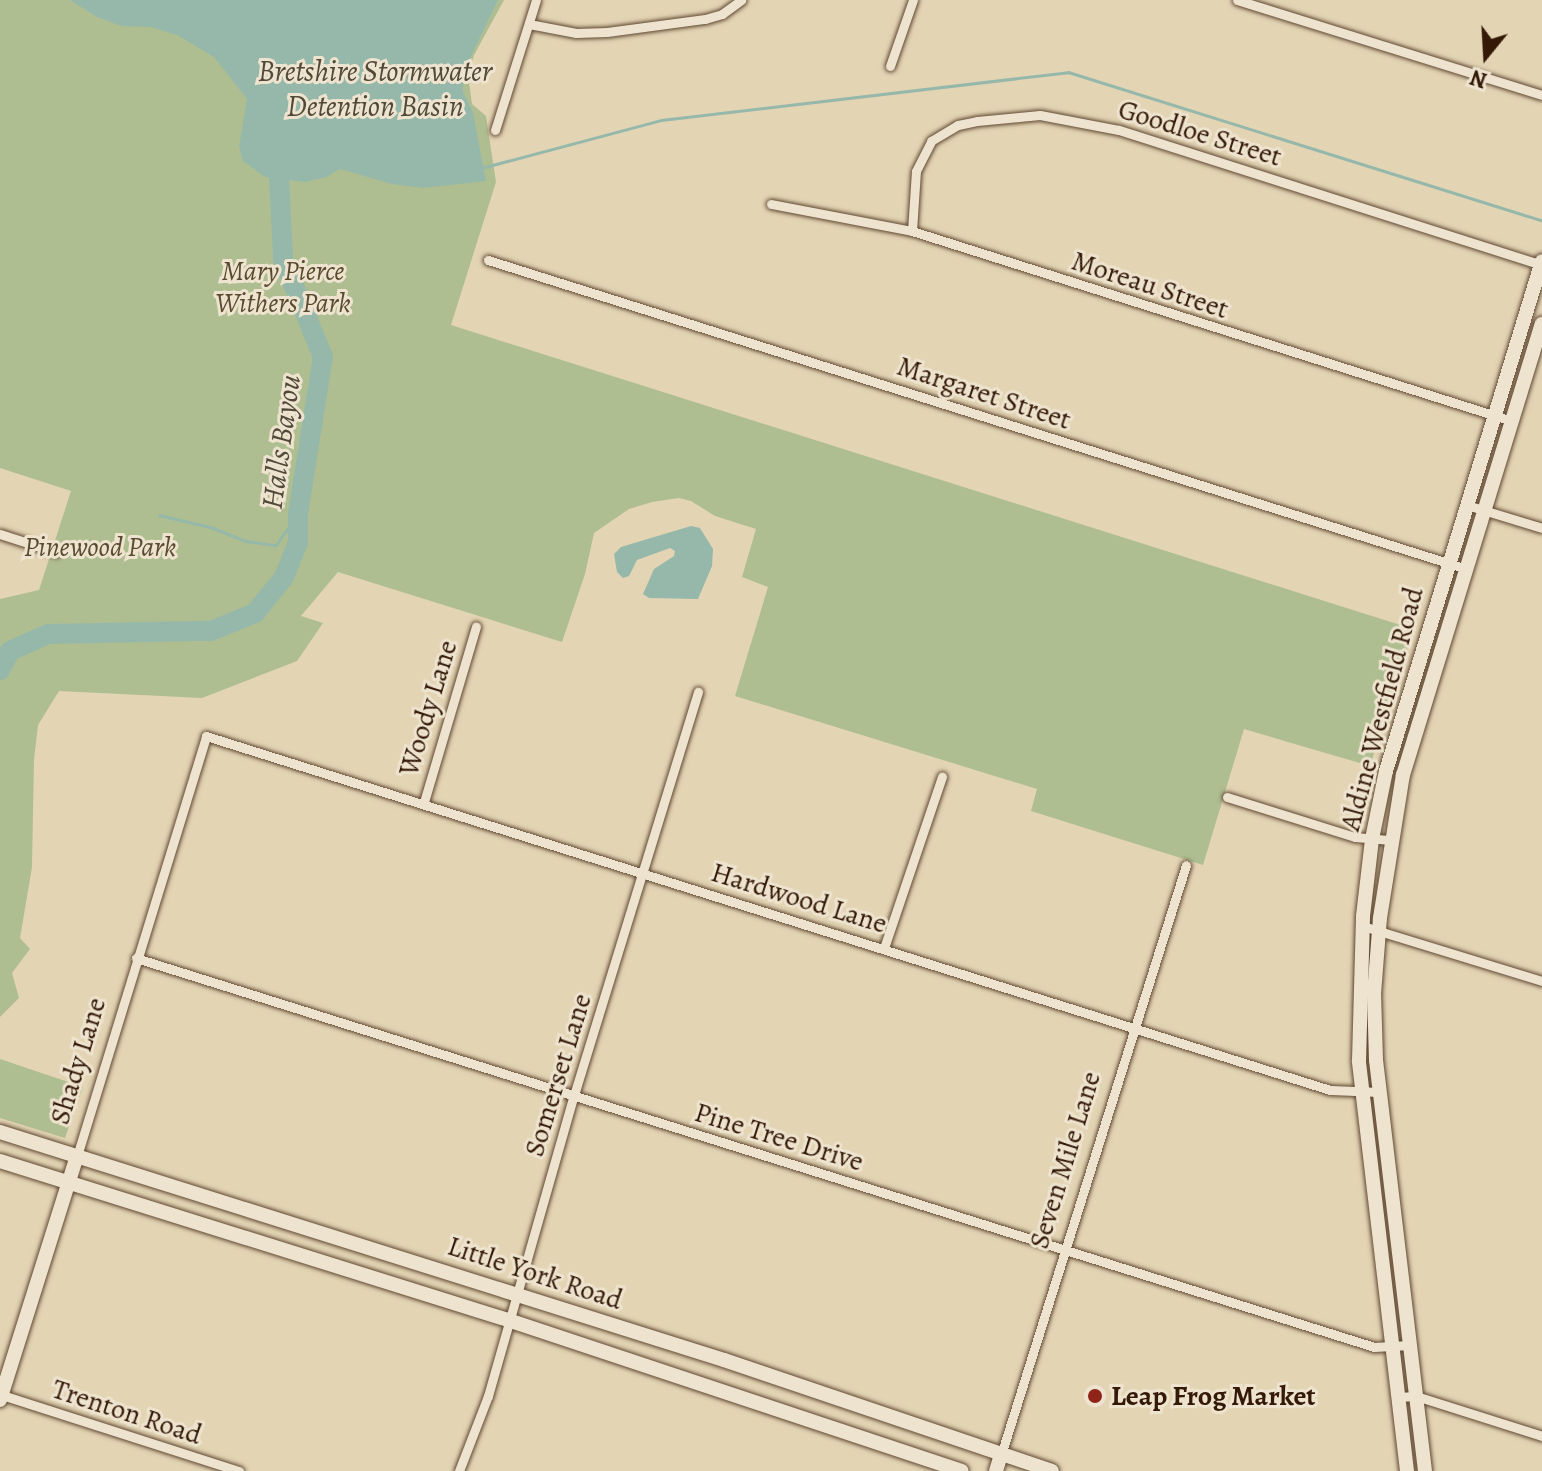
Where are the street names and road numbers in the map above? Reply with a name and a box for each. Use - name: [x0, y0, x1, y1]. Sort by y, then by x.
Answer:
- street label: Goodloe Street: [1114, 92, 1286, 174]
- street label: Moreau Street: [1067, 244, 1233, 326]
- street label: Margaret Street: [893, 349, 1075, 437]
- street label: Aldine Westfield Road: [1333, 584, 1431, 834]
- street label: Woody Lane: [391, 636, 465, 780]
- street label: Hardwood Lane: [707, 855, 891, 941]
- street label: Somerset Lane: [517, 990, 599, 1160]
- street label: Shady Lane: [43, 994, 113, 1128]
- street label: Seven Mile Lane: [1022, 1067, 1108, 1253]
- street label: Pine Tree Drive: [690, 1095, 868, 1179]
- street label: Little York Road: [443, 1229, 627, 1317]
- street label: Trenton Road: [48, 1372, 206, 1452]

